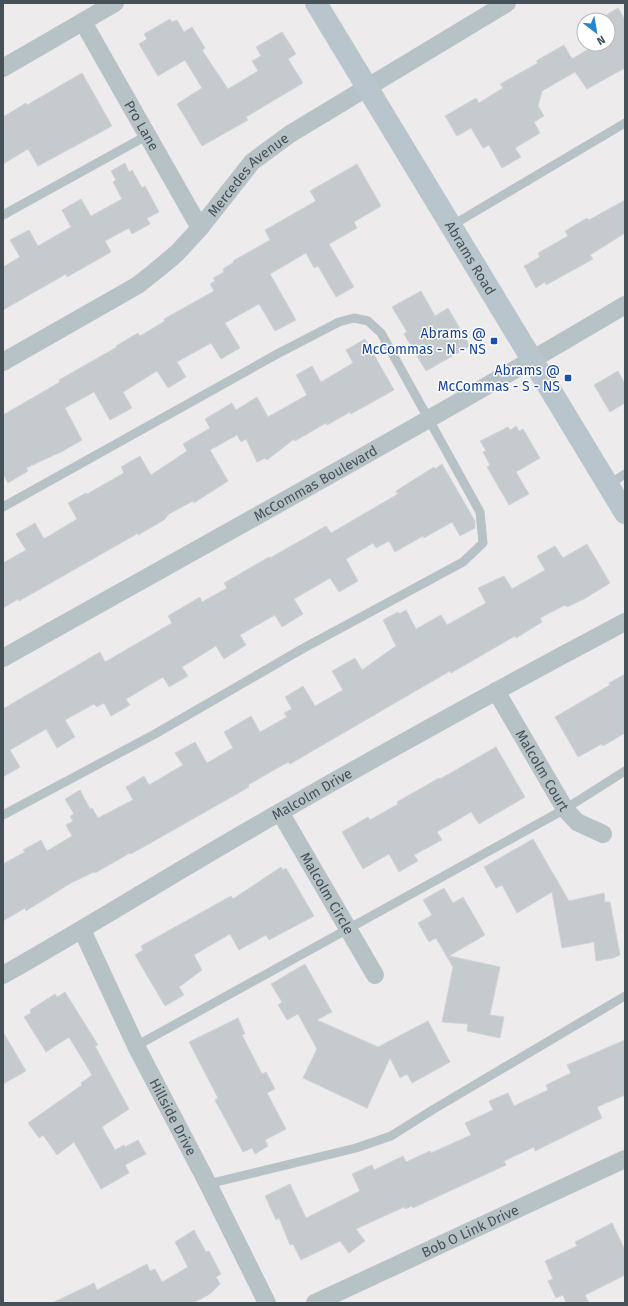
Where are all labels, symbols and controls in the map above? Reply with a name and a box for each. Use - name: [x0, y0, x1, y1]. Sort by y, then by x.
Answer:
- north arrow: [576, 12, 616, 52]
- text: N: [594, 33, 607, 48]
- street label: Pro Lane: [120, 98, 162, 154]
- street label: Mercedes Avenue: [204, 130, 292, 220]
- street label: Abrams Road: [441, 218, 499, 298]
- place label: Abrams @ McCommas - N - NS: [362, 325, 486, 358]
- marker: Abrams @ McCommas - N - NS: [489, 336, 499, 346]
- place label: Abrams @ McCommas - S - NS: [438, 362, 560, 395]
- marker: Abrams @ McCommas - S - NS: [563, 373, 573, 383]
- street label: McCommas Boulevard: [251, 442, 381, 525]
- street label: Malcolm Court: [512, 727, 573, 815]
- street label: Malcolm Drive: [269, 765, 355, 824]
- street label: Malcolm Circle: [296, 849, 357, 938]
- street label: Hillside Drive: [145, 1076, 200, 1159]
- street label: Bob O Link Drive: [419, 1202, 522, 1261]

